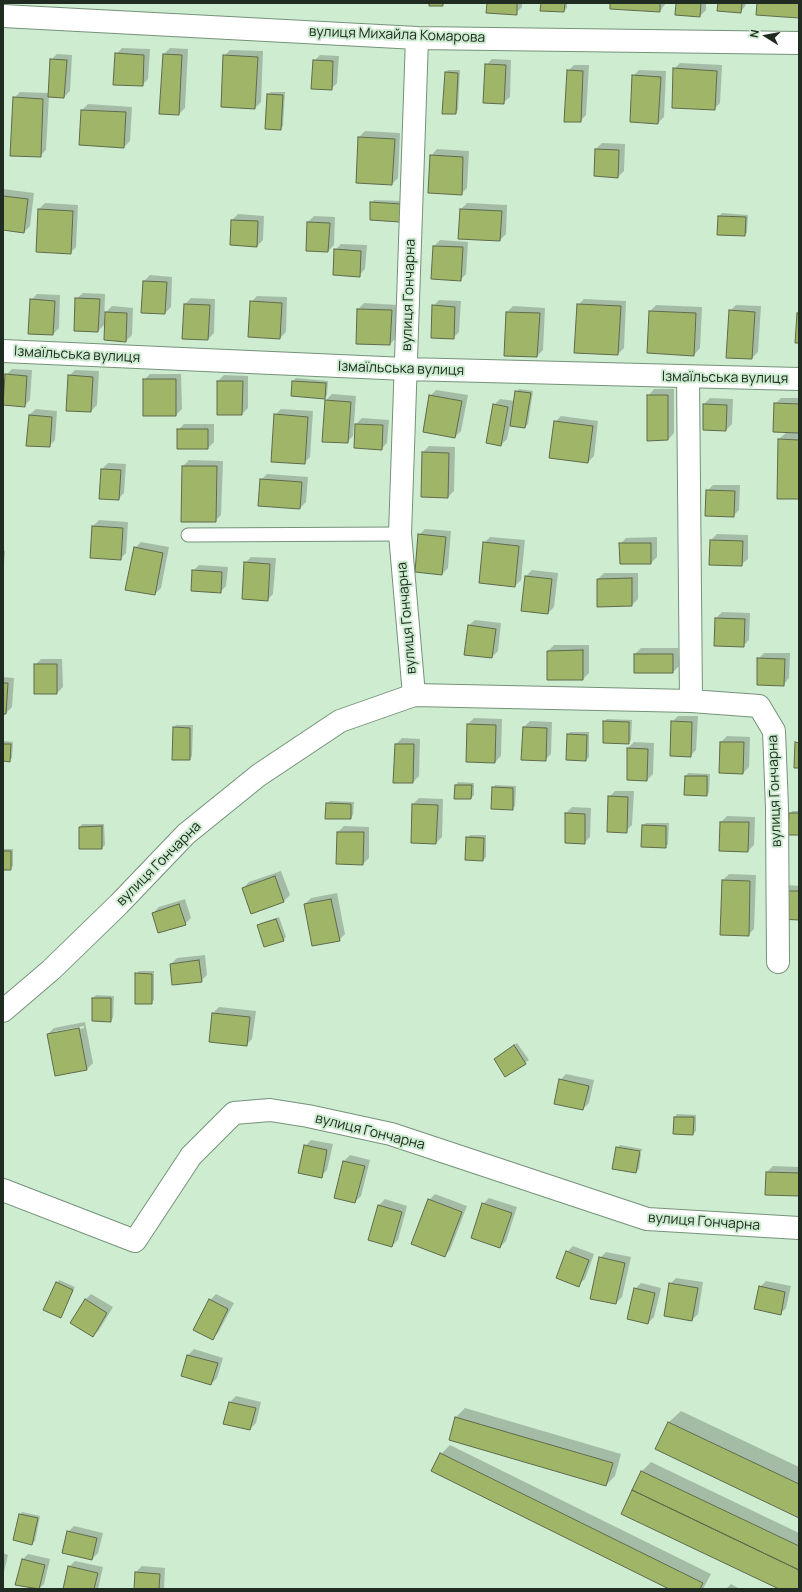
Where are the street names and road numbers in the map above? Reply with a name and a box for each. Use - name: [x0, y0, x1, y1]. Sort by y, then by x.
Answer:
- street label: вулиця Михайла Комарова: [309, 24, 485, 46]
- street label: вулиця Гончарна: [399, 239, 419, 351]
- street label: Ізмаїльська вулиця: [13, 343, 141, 367]
- street label: Ізмаїльська вулиця: [338, 358, 464, 380]
- street label: Ізмаїльська вулиця: [662, 368, 788, 388]
- street label: вулиця Гончарна: [394, 561, 420, 675]
- street label: вулиця Гончарна: [765, 735, 785, 847]
- street label: вулиця Гончарна: [113, 818, 205, 910]
- street label: вулиця Гончарна: [313, 1110, 427, 1154]
- street label: вулиця Гончарна: [647, 1210, 761, 1234]

